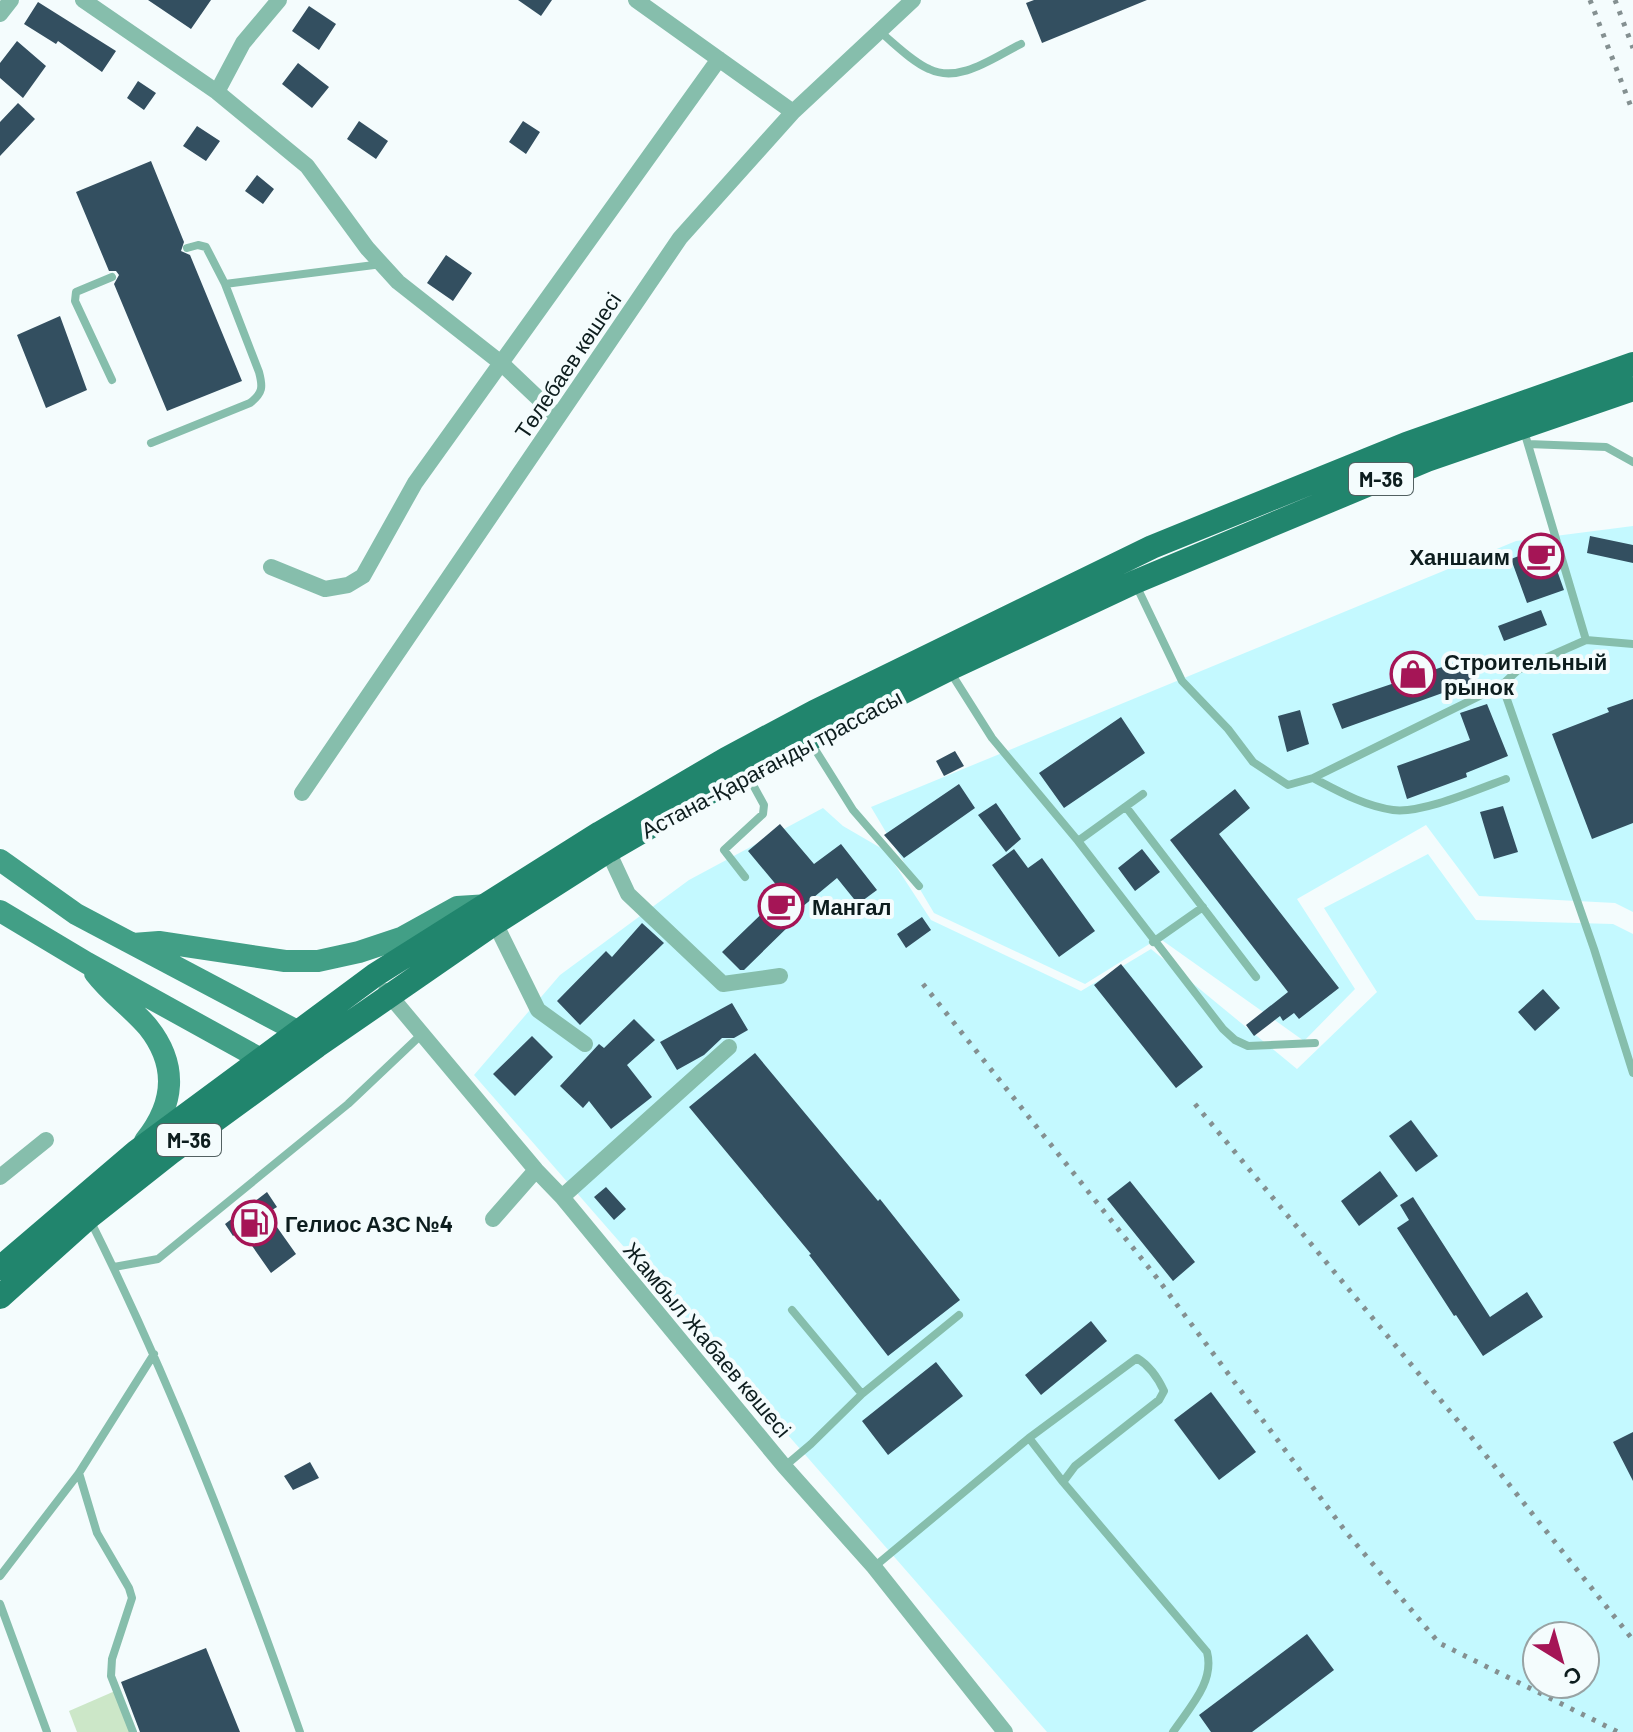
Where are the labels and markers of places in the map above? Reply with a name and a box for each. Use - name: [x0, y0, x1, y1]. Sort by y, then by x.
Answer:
- cafe icon: Ханшаим: [1517, 532, 1565, 580]
- place label: Ханшаим: [1409, 543, 1510, 569]
- place label: Строительный рынок: [1444, 648, 1607, 700]
- shop icon: Строительный рынок: [1389, 650, 1437, 698]
- cafe icon: Мангал: [757, 882, 805, 930]
- place label: Мангал: [812, 893, 892, 919]
- fuel station icon: Гелиос АЗС №4: [230, 1199, 278, 1247]
- place label: Гелиос АЗС №4: [285, 1210, 453, 1236]

